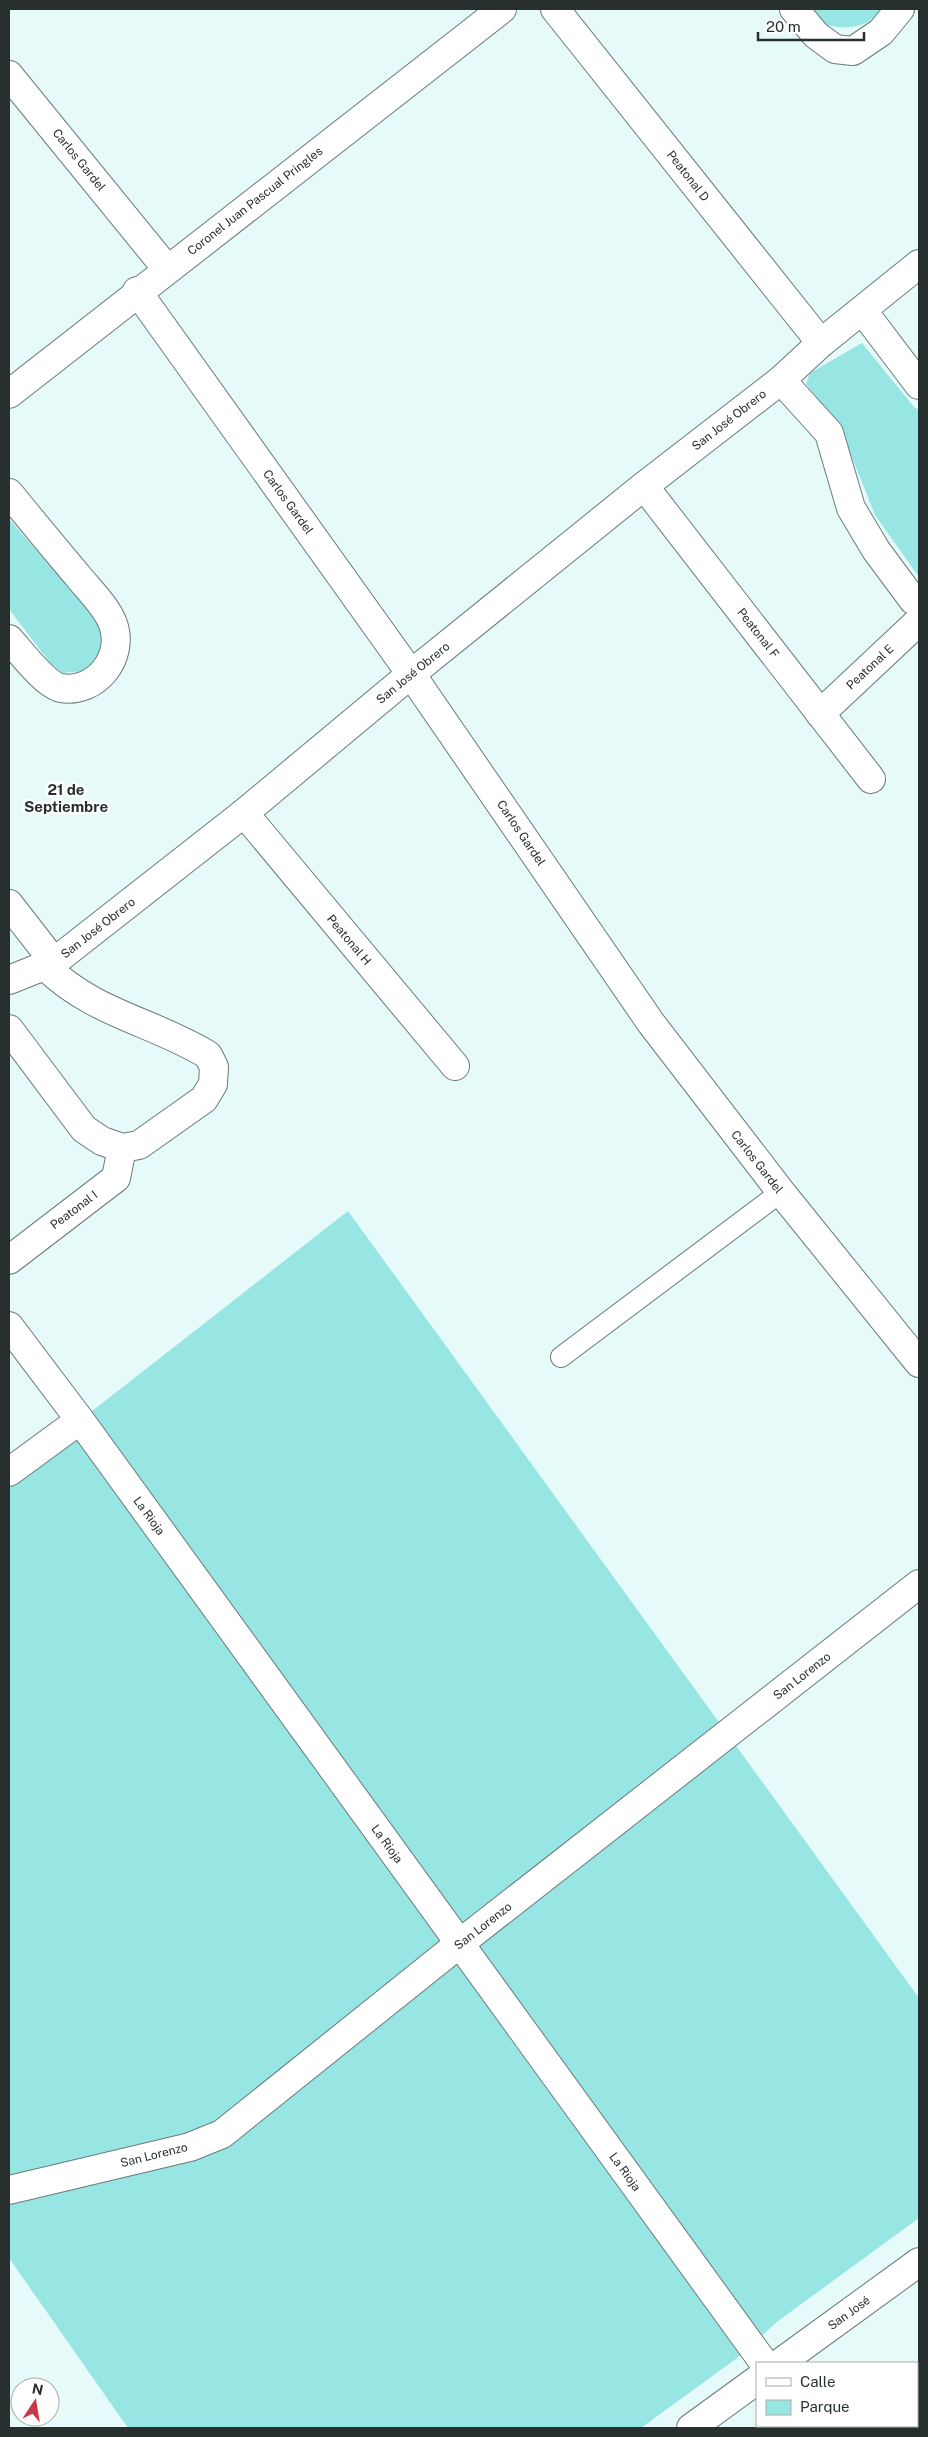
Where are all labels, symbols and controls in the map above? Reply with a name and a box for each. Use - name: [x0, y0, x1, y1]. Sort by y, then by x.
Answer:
- scale bar: [758, 10, 864, 42]
- text: 20 m: [766, 18, 801, 35]
- street label: Carlos Gardel: [50, 126, 109, 194]
- street label: Coronel Juan Pascual Pringles: [185, 144, 325, 258]
- street label: Peatonal D: [664, 148, 712, 204]
- street label: San José Obrero: [689, 387, 769, 453]
- street label: Carlos Gardel: [260, 467, 316, 537]
- street label: Peatonal F: [734, 605, 782, 661]
- street label: San José Obrero: [374, 639, 453, 707]
- street label: Peatonal E: [843, 642, 897, 692]
- district label: 21 de Septiembre: [24, 781, 108, 815]
- street label: Carlos Gardel: [494, 798, 548, 869]
- street label: San José Obrero: [58, 895, 138, 961]
- street label: Peatonal H: [324, 912, 374, 968]
- street label: Carlos Gardel: [728, 1128, 786, 1197]
- street label: Peatonal I: [48, 1188, 100, 1232]
- street label: La Rioja: [130, 1494, 168, 1538]
- street label: San Lorenzo: [771, 1649, 834, 1703]
- street label: La Rioja: [368, 1822, 406, 1866]
- street label: San Lorenzo: [452, 1899, 515, 1953]
- street label: San Lorenzo: [119, 2140, 189, 2170]
- street label: La Rioja: [606, 2150, 644, 2194]
- street label: San José: [825, 2293, 873, 2333]
- legend: [756, 2362, 918, 2427]
- text: Calle: [800, 2373, 836, 2390]
- north arrow: [10, 2377, 60, 2427]
- text: N: [31, 2380, 45, 2398]
- text: Parque: [800, 2398, 850, 2415]

